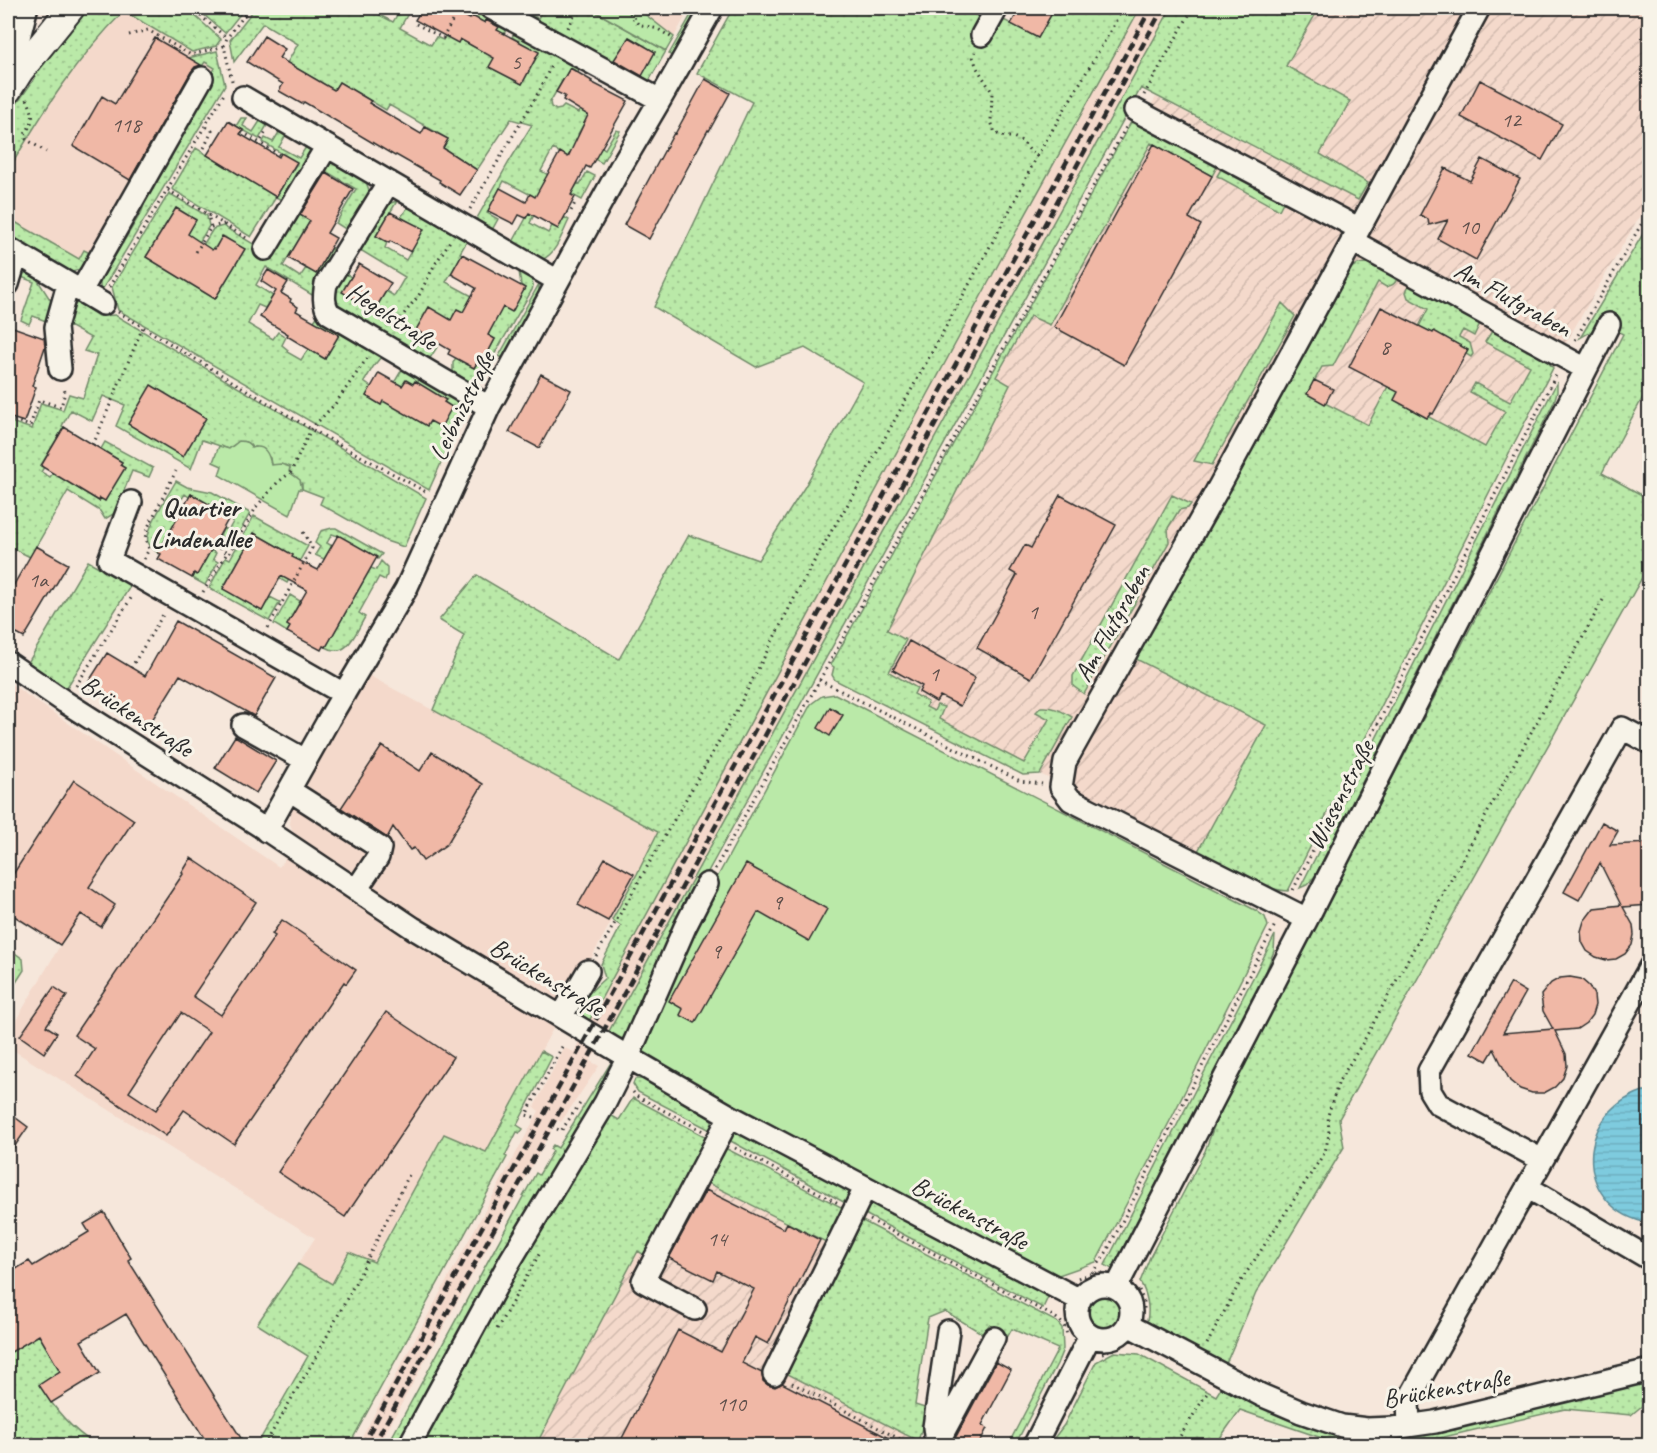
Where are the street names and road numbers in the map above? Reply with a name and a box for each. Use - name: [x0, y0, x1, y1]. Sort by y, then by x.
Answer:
- street label: Am Flutgraben: [1449, 253, 1578, 345]
- street label: Hegelstraße: [340, 275, 446, 359]
- street label: Leibnizstraße: [421, 344, 504, 466]
- street label: Am Flutgraben: [1066, 558, 1158, 687]
- street label: Brückenstraße: [75, 667, 202, 766]
- street label: Wiesenstraße: [1298, 732, 1383, 855]
- street label: Brückenstraße: [484, 930, 612, 1025]
- street label: Brückenstraße: [906, 1169, 1036, 1259]
- street label: Brückenstraße: [1380, 1360, 1514, 1415]

